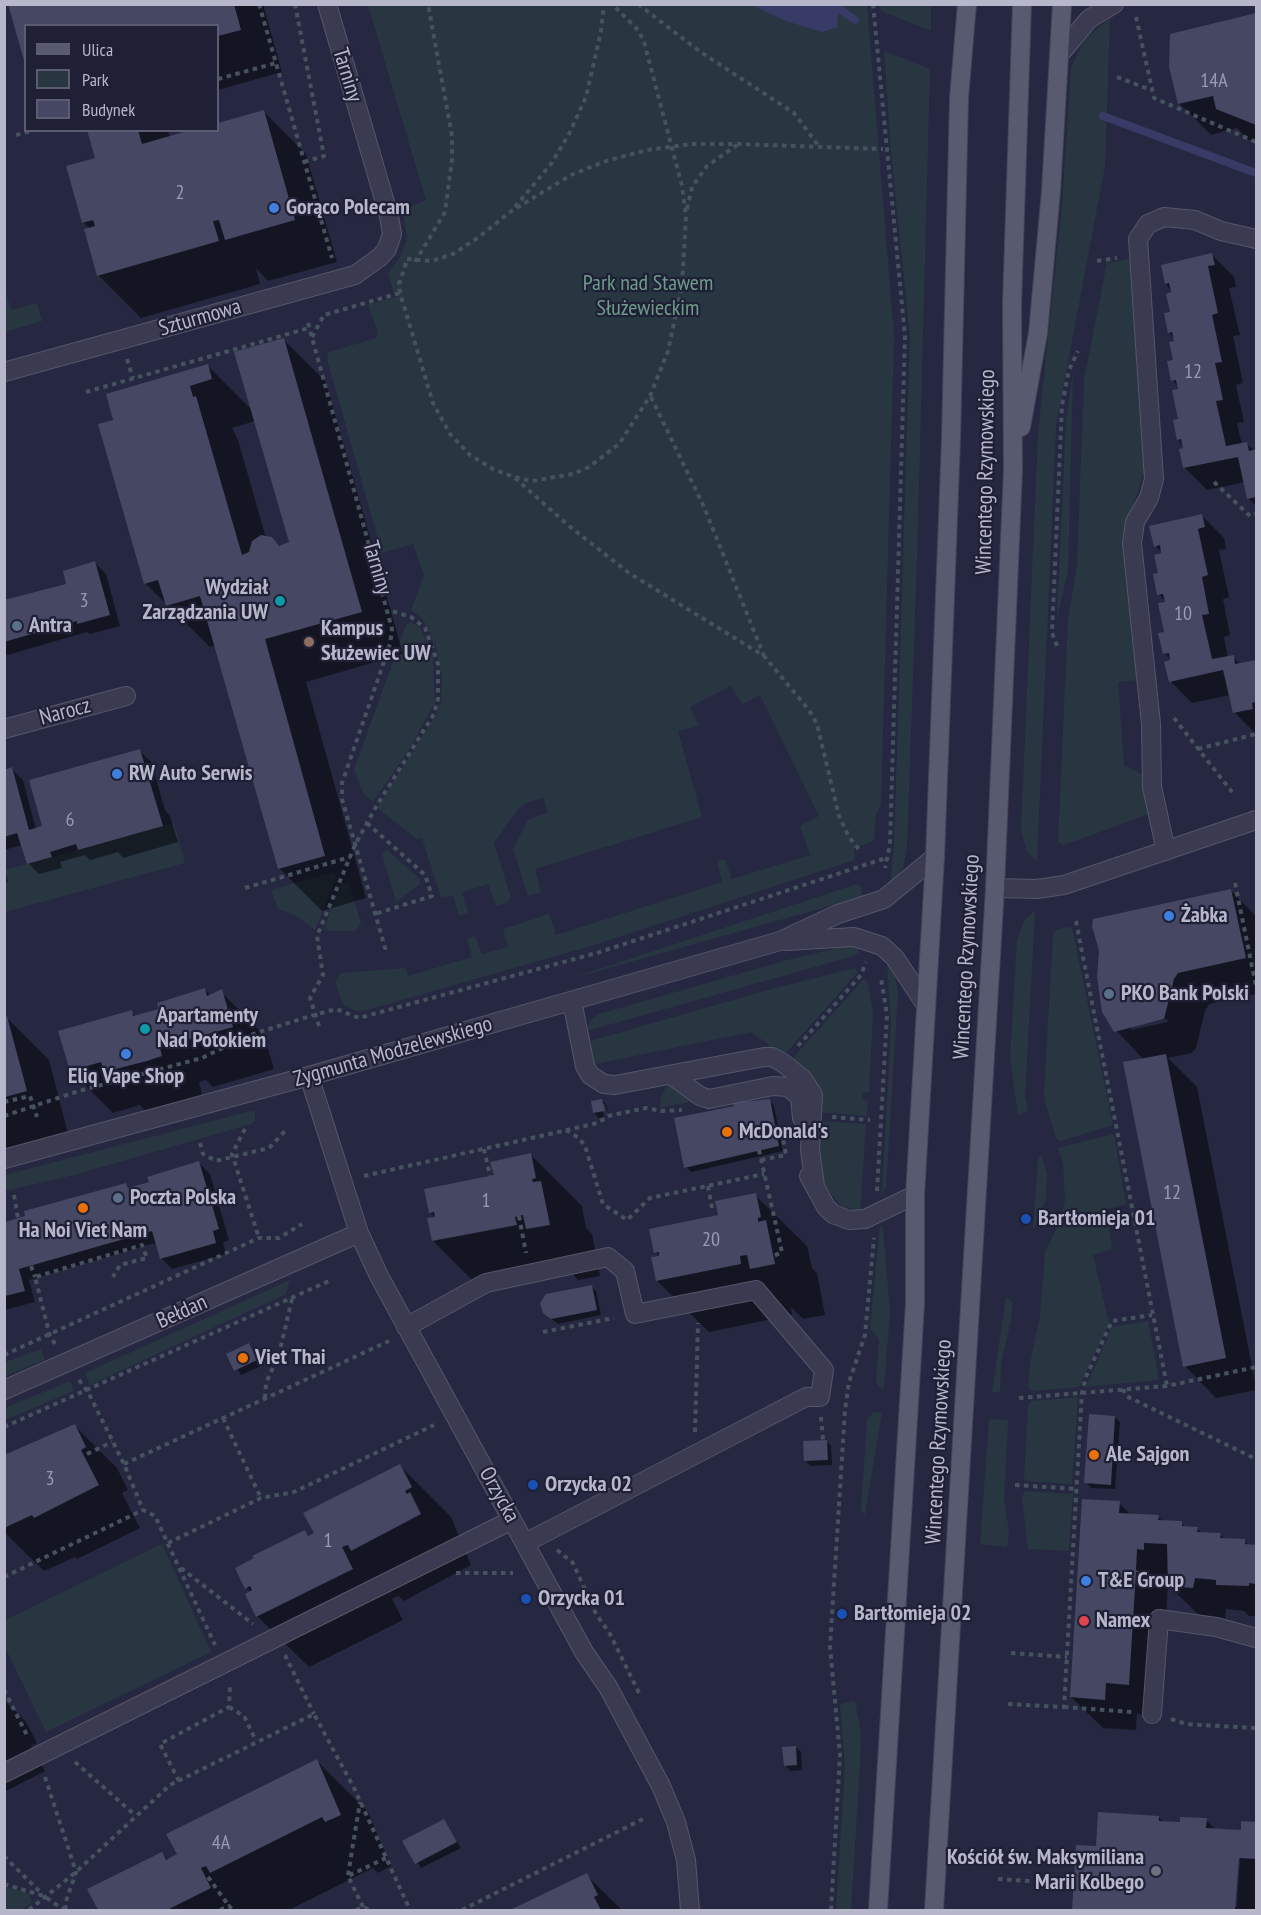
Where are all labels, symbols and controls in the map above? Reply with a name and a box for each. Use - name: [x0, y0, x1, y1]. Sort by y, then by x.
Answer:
- legend: [24, 24, 219, 132]
- text: Ulica: [82, 38, 113, 61]
- street label: Tarniny: [326, 45, 368, 105]
- text: Park: [82, 68, 109, 91]
- house number: 14A: [1200, 69, 1228, 93]
- text: Budynek: [82, 98, 135, 121]
- house number: 2: [176, 181, 184, 205]
- place label: Gorąco Polecam: [286, 195, 410, 221]
- marker: Gorąco Polecam: [267, 201, 281, 215]
- park label: Park nad Stawem Służewieckim: [583, 271, 713, 322]
- street label: Szturmowa: [156, 294, 244, 342]
- house number: 12: [1184, 360, 1202, 384]
- street label: Wincentego Rzymowskiego: [971, 369, 1001, 575]
- street label: Tarniny: [357, 538, 397, 598]
- place label: Wydział Zarządzania UW: [143, 575, 268, 626]
- house number: 3: [80, 589, 88, 613]
- marker: Wydział Zarządzania UW: [273, 594, 287, 608]
- house number: 10: [1174, 602, 1192, 626]
- place label: Antra: [29, 613, 72, 639]
- place label: Kampus Służewiec UW: [321, 616, 431, 668]
- marker: Antra: [10, 619, 24, 633]
- marker: Kampus Służewiec UW: [302, 635, 316, 649]
- street label: Narocz: [37, 693, 93, 731]
- place label: RW Auto Serwis: [129, 761, 252, 787]
- marker: RW Auto Serwis: [110, 767, 124, 781]
- house number: 6: [66, 808, 74, 832]
- street label: Wincentego Rzymowskiego: [948, 854, 986, 1060]
- place label: Żabka: [1181, 903, 1228, 929]
- marker: Żabka: [1162, 909, 1176, 923]
- place label: PKO Bank Polski: [1121, 981, 1249, 1007]
- marker: PKO Bank Polski: [1102, 987, 1116, 1001]
- place label: Apartamenty Nad Potokiem: [157, 1003, 266, 1054]
- street label: Zygmunta Modzelewskiego: [291, 1011, 495, 1093]
- marker: Apartamenty Nad Potokiem: [138, 1022, 152, 1036]
- marker: Eliq Vape Shop: [119, 1047, 133, 1061]
- place label: Eliq Vape Shop: [68, 1064, 184, 1090]
- place label: McDonald's: [739, 1119, 828, 1145]
- marker: McDonald's: [720, 1125, 734, 1139]
- house number: 12: [1163, 1181, 1181, 1205]
- place label: Poczta Polska: [130, 1185, 236, 1211]
- house number: 1: [482, 1189, 490, 1213]
- marker: Poczta Polska: [111, 1191, 125, 1205]
- marker: Ha Noi Viet Nam: [76, 1201, 90, 1215]
- place label: Bartłomieja 01: [1038, 1206, 1155, 1232]
- marker: Bartłomieja 01: [1019, 1212, 1033, 1226]
- place label: Ha Noi Viet Nam: [19, 1218, 147, 1244]
- house number: 20: [702, 1228, 720, 1252]
- street label: Bełdan: [153, 1289, 211, 1335]
- street label: Wincentego Rzymowskiego: [920, 1339, 958, 1545]
- place label: Viet Thai: [255, 1345, 326, 1371]
- marker: Viet Thai: [236, 1351, 250, 1365]
- place label: Ale Sajgon: [1106, 1442, 1189, 1468]
- marker: Ale Sajgon: [1087, 1448, 1101, 1462]
- street label: Orzycka: [473, 1463, 525, 1527]
- house number: 3: [46, 1467, 54, 1491]
- place label: Orzycka 02: [545, 1472, 632, 1498]
- marker: Orzycka 02: [526, 1478, 540, 1492]
- house number: 1: [324, 1529, 332, 1553]
- place label: T&E Group: [1098, 1568, 1184, 1594]
- marker: T&E Group: [1079, 1574, 1093, 1588]
- place label: Orzycka 01: [538, 1586, 625, 1612]
- marker: Orzycka 01: [519, 1592, 533, 1606]
- place label: Bartłomieja 02: [854, 1601, 971, 1627]
- marker: Bartłomieja 02: [835, 1607, 849, 1621]
- place label: Namex: [1096, 1608, 1150, 1634]
- marker: Namex: [1077, 1614, 1091, 1628]
- house number: 4A: [212, 1831, 230, 1855]
- place label: Kościół św. Maksymiliana Marii Kolbego: [947, 1845, 1144, 1897]
- marker: Kościół św. Maksymiliana Marii Kolbego: [1149, 1864, 1163, 1878]

